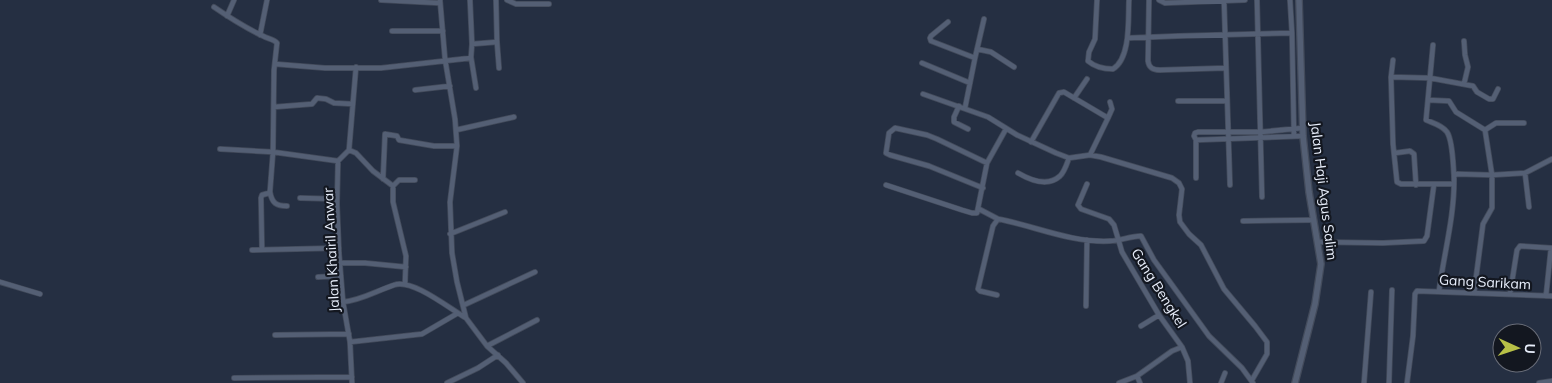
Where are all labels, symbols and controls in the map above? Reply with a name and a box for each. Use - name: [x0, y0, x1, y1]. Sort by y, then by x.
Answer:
- street label: Jalan Haji Agus Salim: [1307, 121, 1341, 261]
- street label: Jalan Khairil Anwar: [319, 186, 343, 313]
- street label: Gang Bengkel: [1127, 245, 1191, 331]
- street label: Gang Sarikam: [1438, 271, 1532, 293]
- north arrow: [1492, 323, 1542, 373]
- text: U: [1521, 343, 1539, 354]

